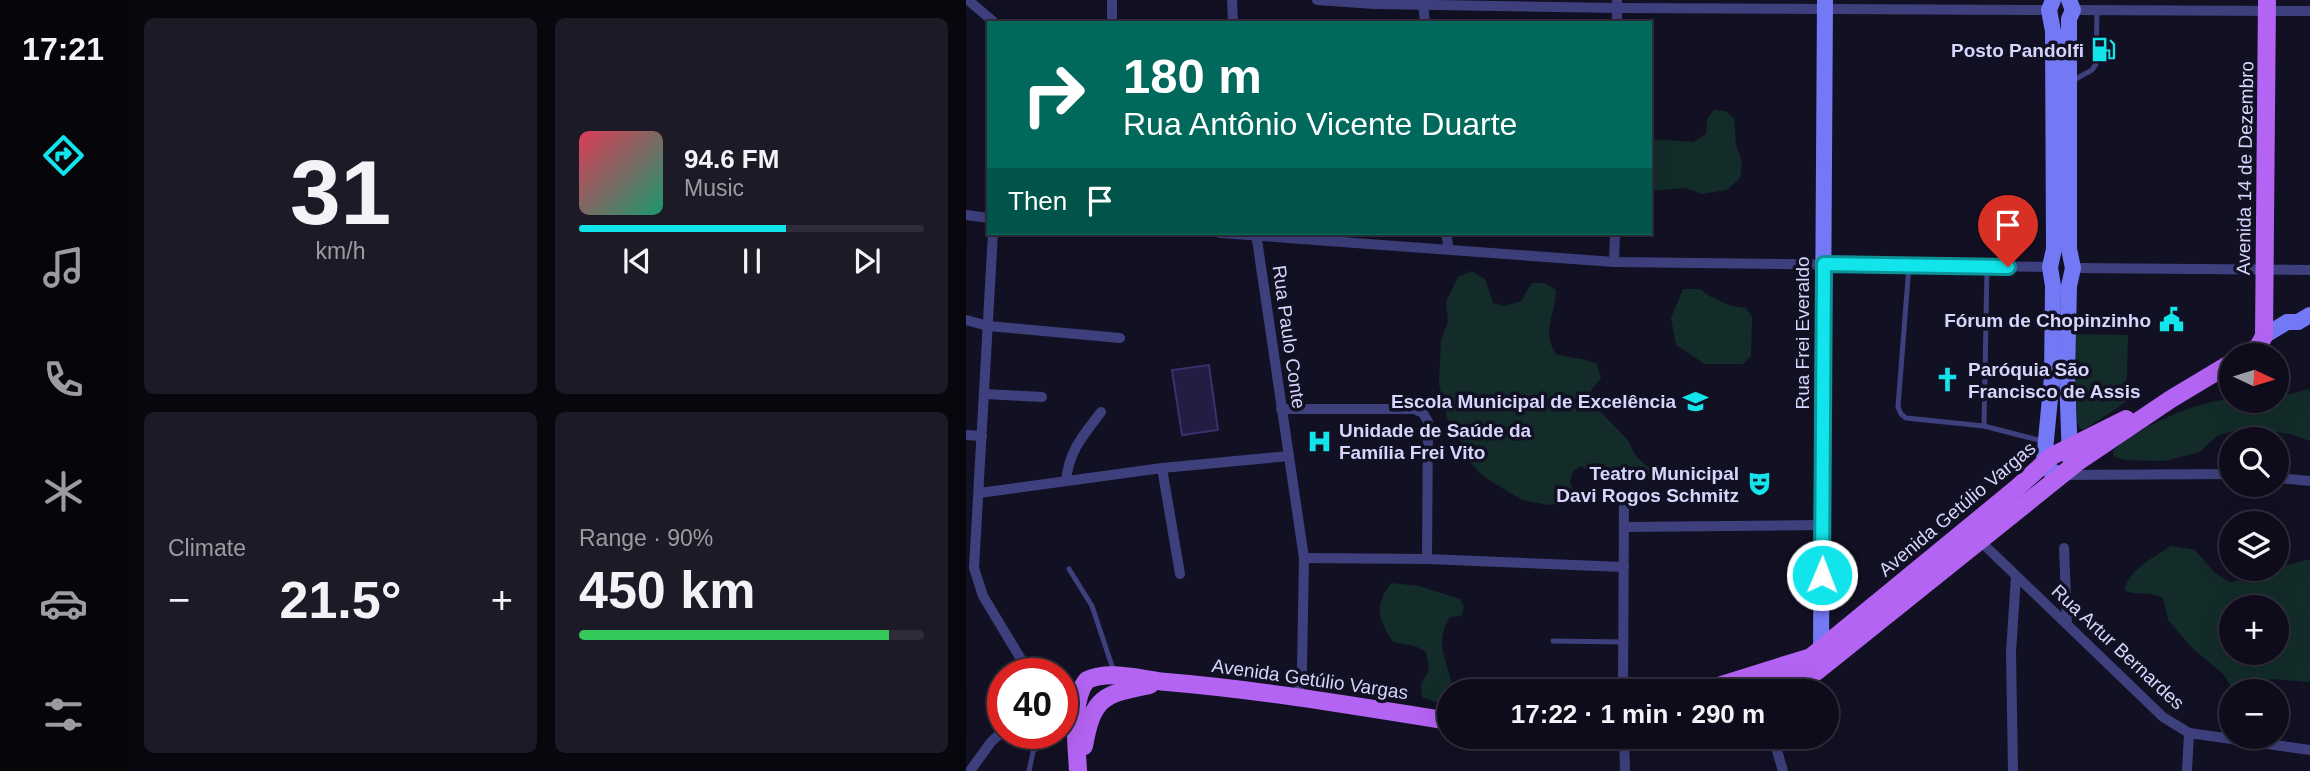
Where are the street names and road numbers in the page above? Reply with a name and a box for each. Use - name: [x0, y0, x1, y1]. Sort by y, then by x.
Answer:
- street label: Avenida 14 de Dezembro: [2233, 61, 2257, 275]
- street label: Rua Frei Everaldo: [1792, 256, 1813, 410]
- street label: Rua Paulo Conte: [1269, 264, 1309, 410]
- street label: Avenida Getúlio Vargas: [1874, 437, 2040, 581]
- street label: Rua Artur Bernardes: [2048, 580, 2188, 714]
- street label: Avenida Getúlio Vargas: [1211, 655, 1409, 703]

